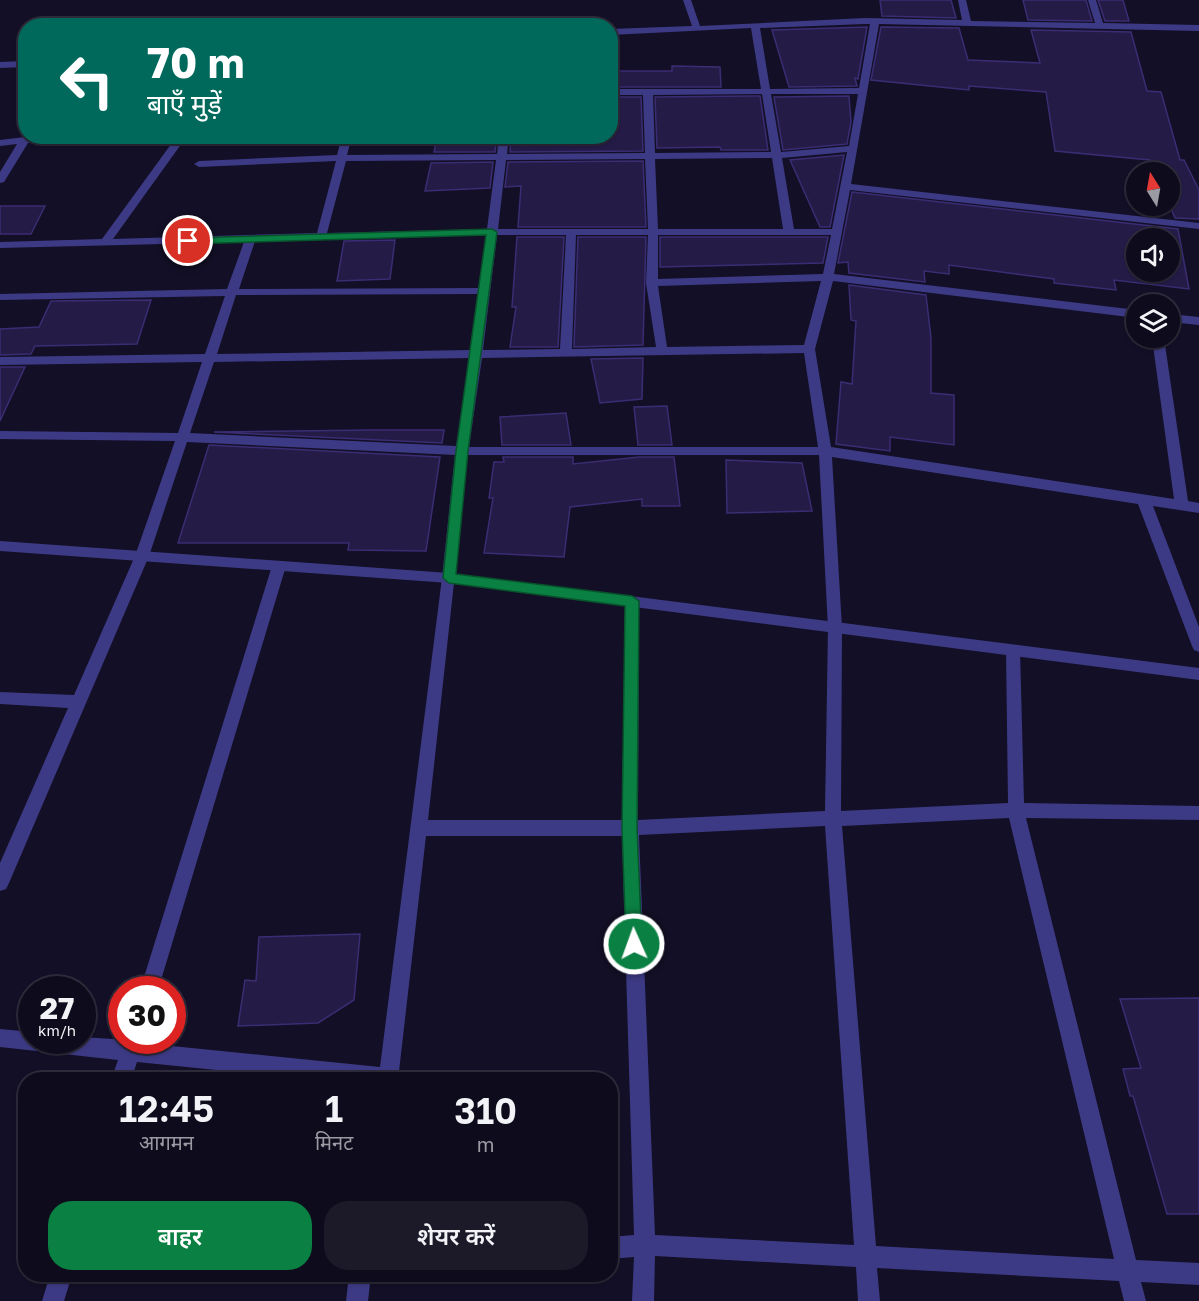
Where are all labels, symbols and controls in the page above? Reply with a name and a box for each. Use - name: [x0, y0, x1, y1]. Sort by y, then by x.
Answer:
- text: 70 m: [147, 37, 244, 87]
- icon: left: [48, 42, 126, 120]
- text: बाएँ मुड़ें: [147, 88, 222, 120]
- north arrow: [1126, 162, 1180, 216]
- map controls: [1126, 162, 1180, 348]
- pin: [162, 215, 213, 266]
- icon: arrive: [171, 224, 204, 257]
- button: sound: [1126, 228, 1180, 282]
- button: layers: [1126, 294, 1180, 348]
- position arrow: [602, 912, 666, 976]
- speed limit sign: 30: [108, 976, 186, 1054]
- text: 27: [40, 990, 74, 1026]
- text: km/h: [38, 1021, 76, 1039]
- text: 12:45: [119, 1087, 214, 1130]
- text: 1: [325, 1087, 343, 1130]
- text: 310: [454, 1089, 517, 1132]
- text: आगमन: [139, 1130, 194, 1154]
- text: मिनट: [315, 1130, 353, 1154]
- text: m: [477, 1132, 494, 1156]
- button: बाहर: [48, 1201, 312, 1270]
- button: शेयर करें: [324, 1201, 588, 1270]

